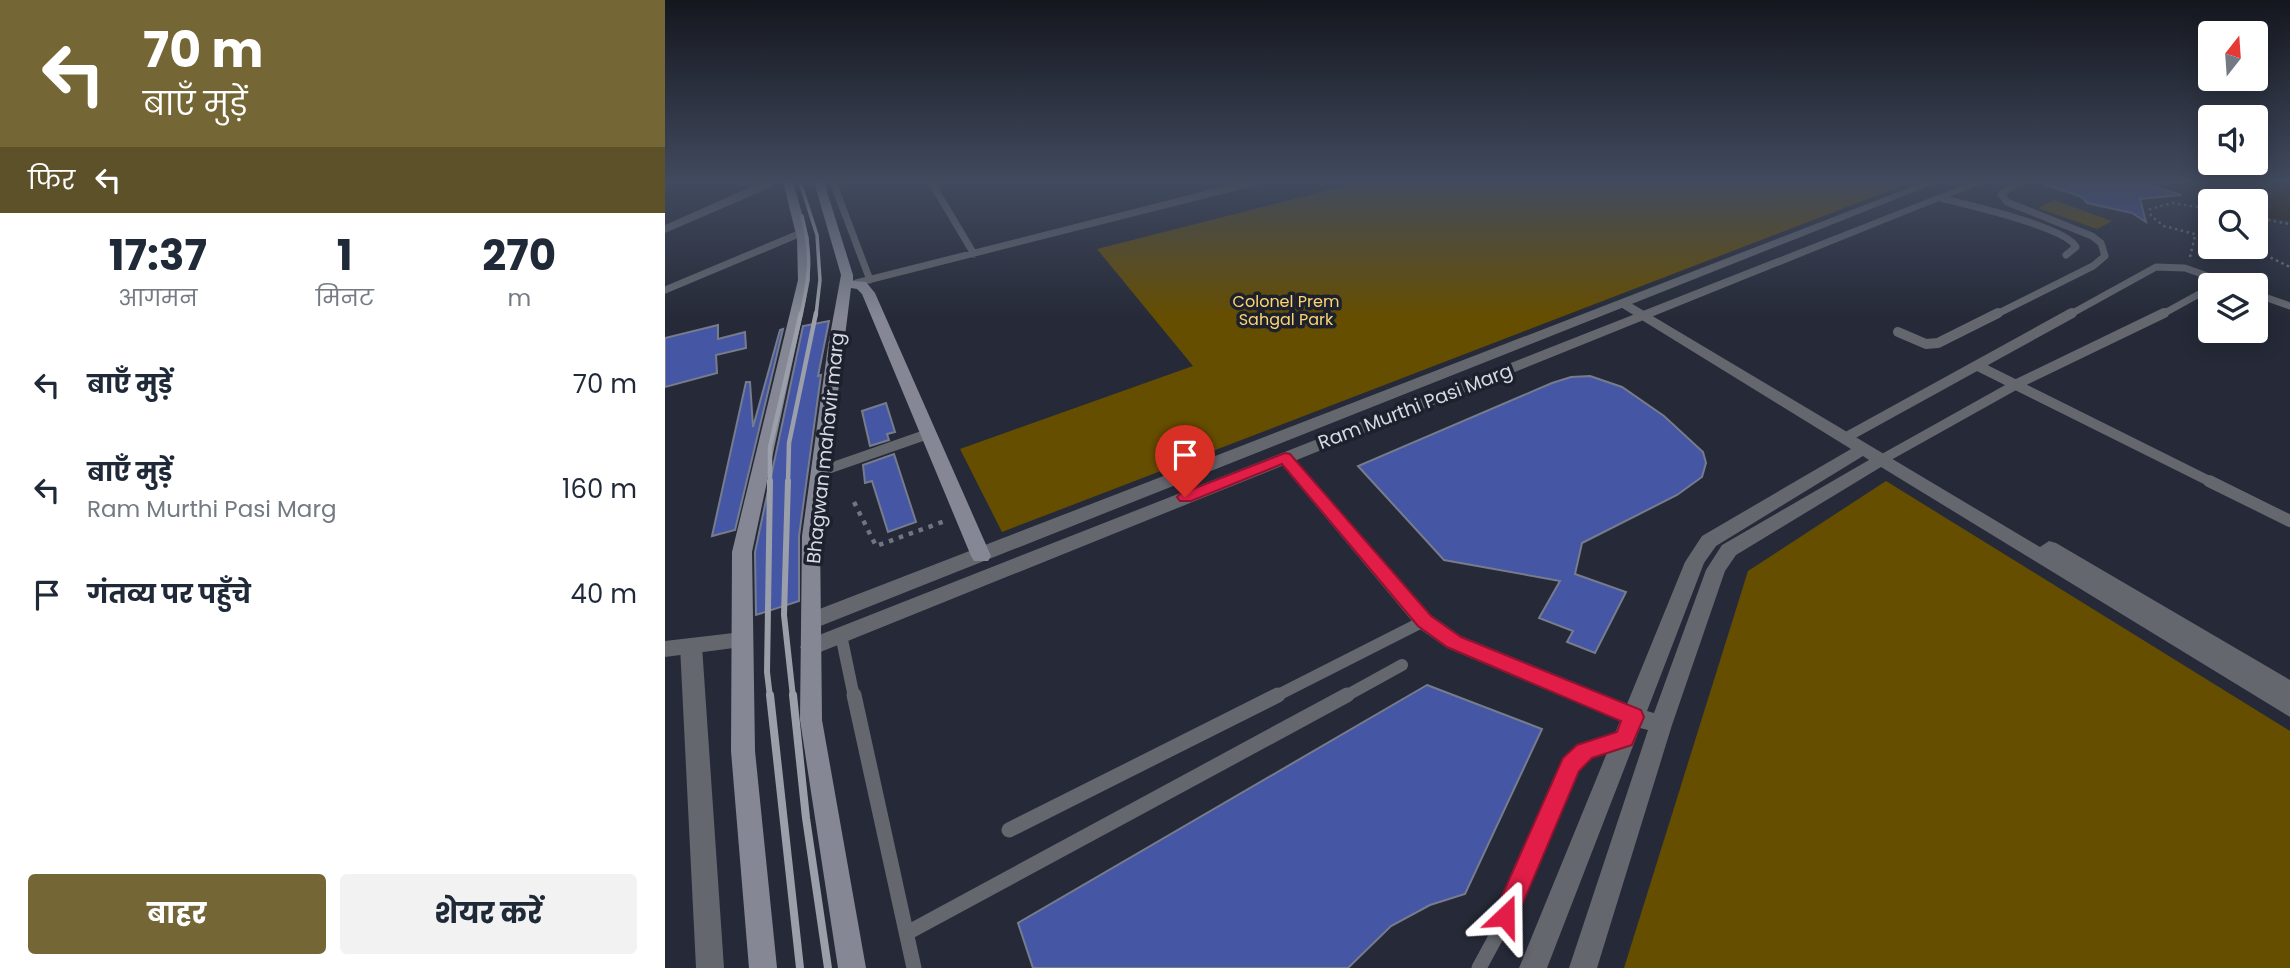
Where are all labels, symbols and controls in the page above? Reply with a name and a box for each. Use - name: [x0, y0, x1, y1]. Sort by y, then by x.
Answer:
- text: 70 m: [143, 16, 263, 84]
- north arrow: [2198, 21, 2268, 91]
- map controls: [2198, 21, 2268, 343]
- icon: left: [28, 28, 119, 119]
- text: बाएँ मुड़ें: [143, 81, 247, 126]
- button: sound: [2198, 105, 2268, 175]
- icon: left: [89, 161, 127, 199]
- text: फिर: [28, 162, 75, 198]
- button: search: [2198, 189, 2268, 259]
- text: 17:37: [109, 226, 207, 285]
- text: 1: [337, 226, 353, 285]
- text: 270: [482, 226, 556, 285]
- button: layers: [2198, 273, 2268, 343]
- text: आगमन: [118, 282, 197, 314]
- text: मिनट: [316, 282, 374, 314]
- text: m: [507, 282, 531, 314]
- park label: Colonel Prem Sahgal Park: [1233, 290, 1339, 331]
- street label: Bhagwan mahavir marg: [800, 331, 851, 565]
- street label: Ram Murthi Pasi Marg: [1314, 357, 1516, 456]
- icon: left: [28, 366, 66, 404]
- text: बाएँ मुड़ें: [87, 366, 172, 402]
- text: 70 m: [573, 366, 637, 402]
- pin: [1155, 425, 1215, 497]
- icon: arrive: [1166, 436, 1204, 474]
- text: बाएँ मुड़ें: [87, 454, 172, 490]
- icon: left: [28, 471, 66, 509]
- text: 160 m: [562, 471, 637, 507]
- text: Ram Murthi Pasi Marg: [87, 493, 337, 525]
- icon: arrive: [28, 576, 66, 614]
- text: गंतव्य पर पहुँचे: [87, 576, 251, 612]
- text: 40 m: [571, 576, 637, 612]
- button: बाहर: [28, 874, 326, 954]
- button: शेयर करें: [340, 874, 637, 954]
- position arrow: [1468, 879, 1542, 953]

